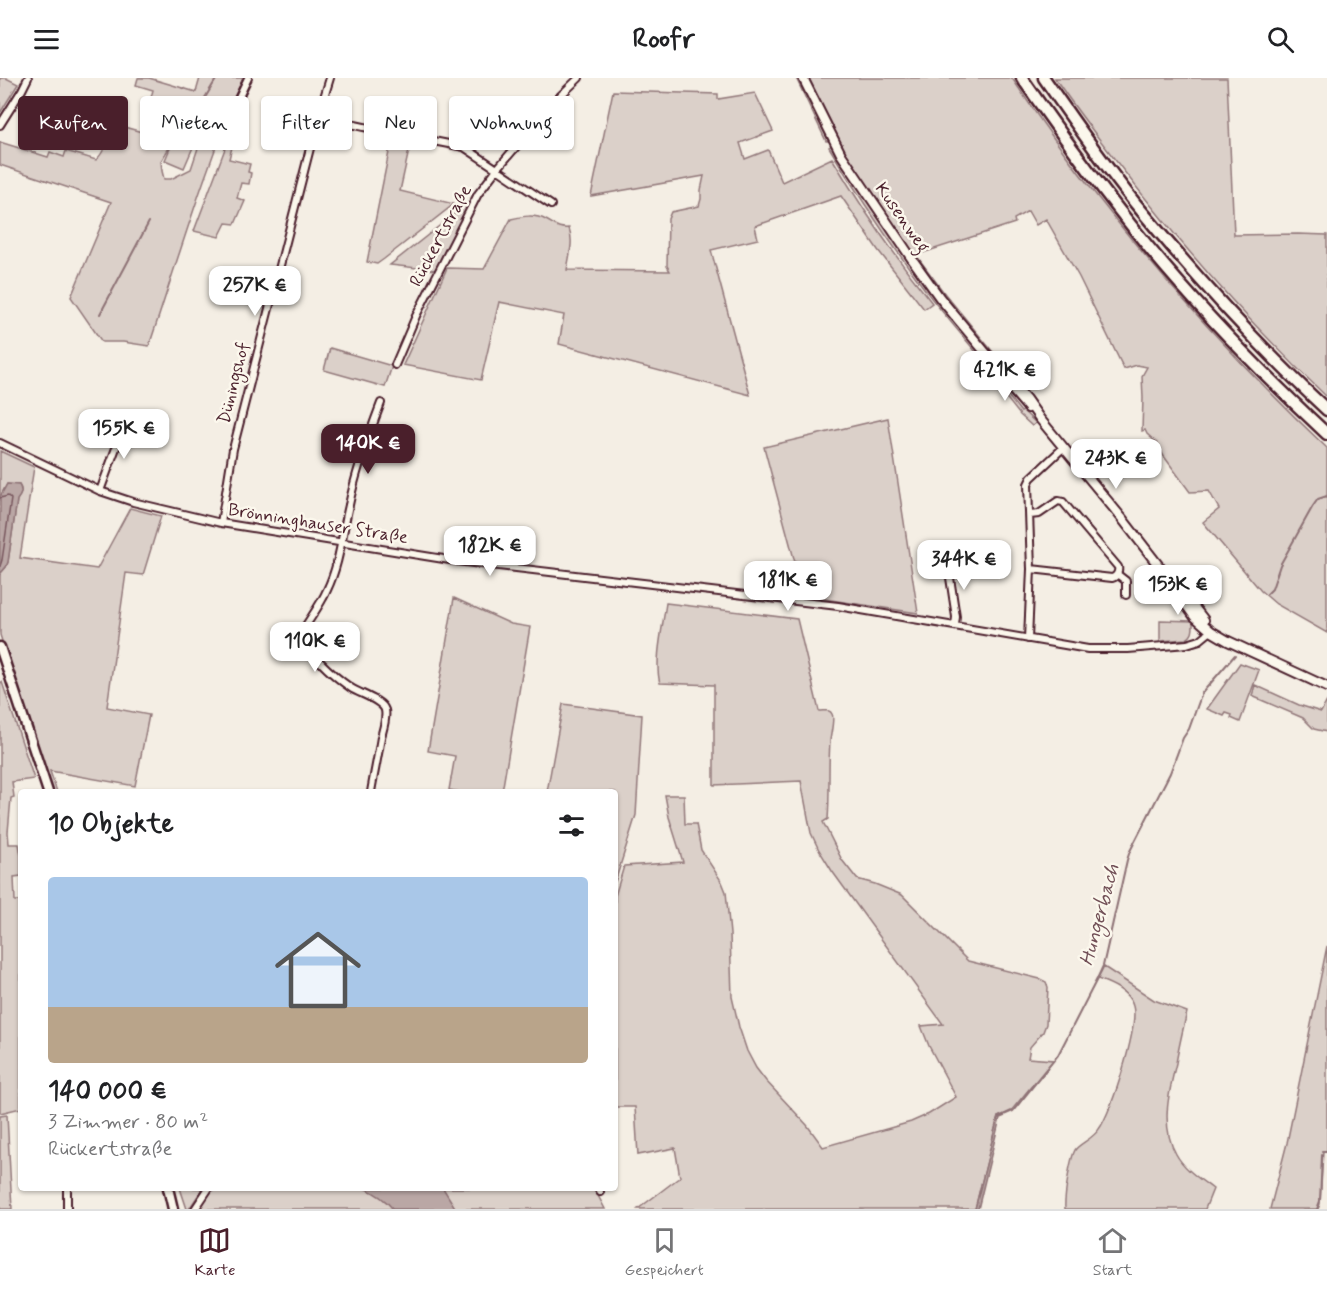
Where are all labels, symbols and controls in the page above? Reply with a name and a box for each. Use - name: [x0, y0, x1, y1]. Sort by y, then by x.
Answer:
- text: Roofr: [632, 22, 695, 57]
- icon: menu: [30, 23, 63, 56]
- icon: search: [1264, 23, 1297, 56]
- chip: Kaufen: [18, 96, 128, 150]
- chip: Mieten: [140, 96, 249, 150]
- chip: Filter: [261, 96, 352, 150]
- chip: Neu: [364, 96, 437, 150]
- chip: Wohnung: [449, 96, 574, 150]
- street label: Kusenweg: [867, 178, 935, 259]
- street label: Rückertstraße: [404, 181, 478, 291]
- pin: 257K €: [206, 266, 304, 317]
- text: 257K €: [223, 272, 287, 299]
- street label: Düningshof: [212, 339, 257, 427]
- pin: 421K €: [956, 351, 1054, 402]
- text: 421K €: [974, 357, 1036, 384]
- pin: 155K €: [75, 409, 173, 460]
- text: 155K €: [92, 415, 156, 442]
- pin: 140K €: [319, 424, 417, 475]
- text: 140K €: [335, 430, 401, 457]
- pin: 243K €: [1067, 439, 1165, 490]
- text: 243K €: [1085, 445, 1147, 472]
- street label: Brönninghauser Straße: [226, 498, 410, 550]
- pin: 182K €: [441, 526, 539, 577]
- text: 182K €: [458, 532, 522, 559]
- pin: 344K €: [915, 540, 1013, 591]
- text: 344K €: [931, 546, 997, 573]
- pin: 181K €: [739, 561, 837, 612]
- pin: 153K €: [1129, 565, 1227, 616]
- text: 181K €: [758, 567, 818, 594]
- text: 153K €: [1148, 571, 1208, 598]
- pin: 110K €: [266, 622, 364, 673]
- text: 110K €: [284, 628, 346, 655]
- text: 10 Objekte: [48, 808, 174, 842]
- icon: filters: [555, 809, 588, 842]
- water label: Hungerbach: [1073, 861, 1129, 969]
- icon: home: [264, 916, 372, 1024]
- text: 140 000 €: [48, 1075, 167, 1109]
- text: 3 Zimmer · 80 m²: [48, 1109, 208, 1136]
- text: Rückertstraße: [48, 1136, 172, 1163]
- tab: Karte: [195, 1224, 235, 1281]
- tab: Gespeichert: [625, 1224, 704, 1281]
- tab: Start: [1093, 1224, 1132, 1281]

